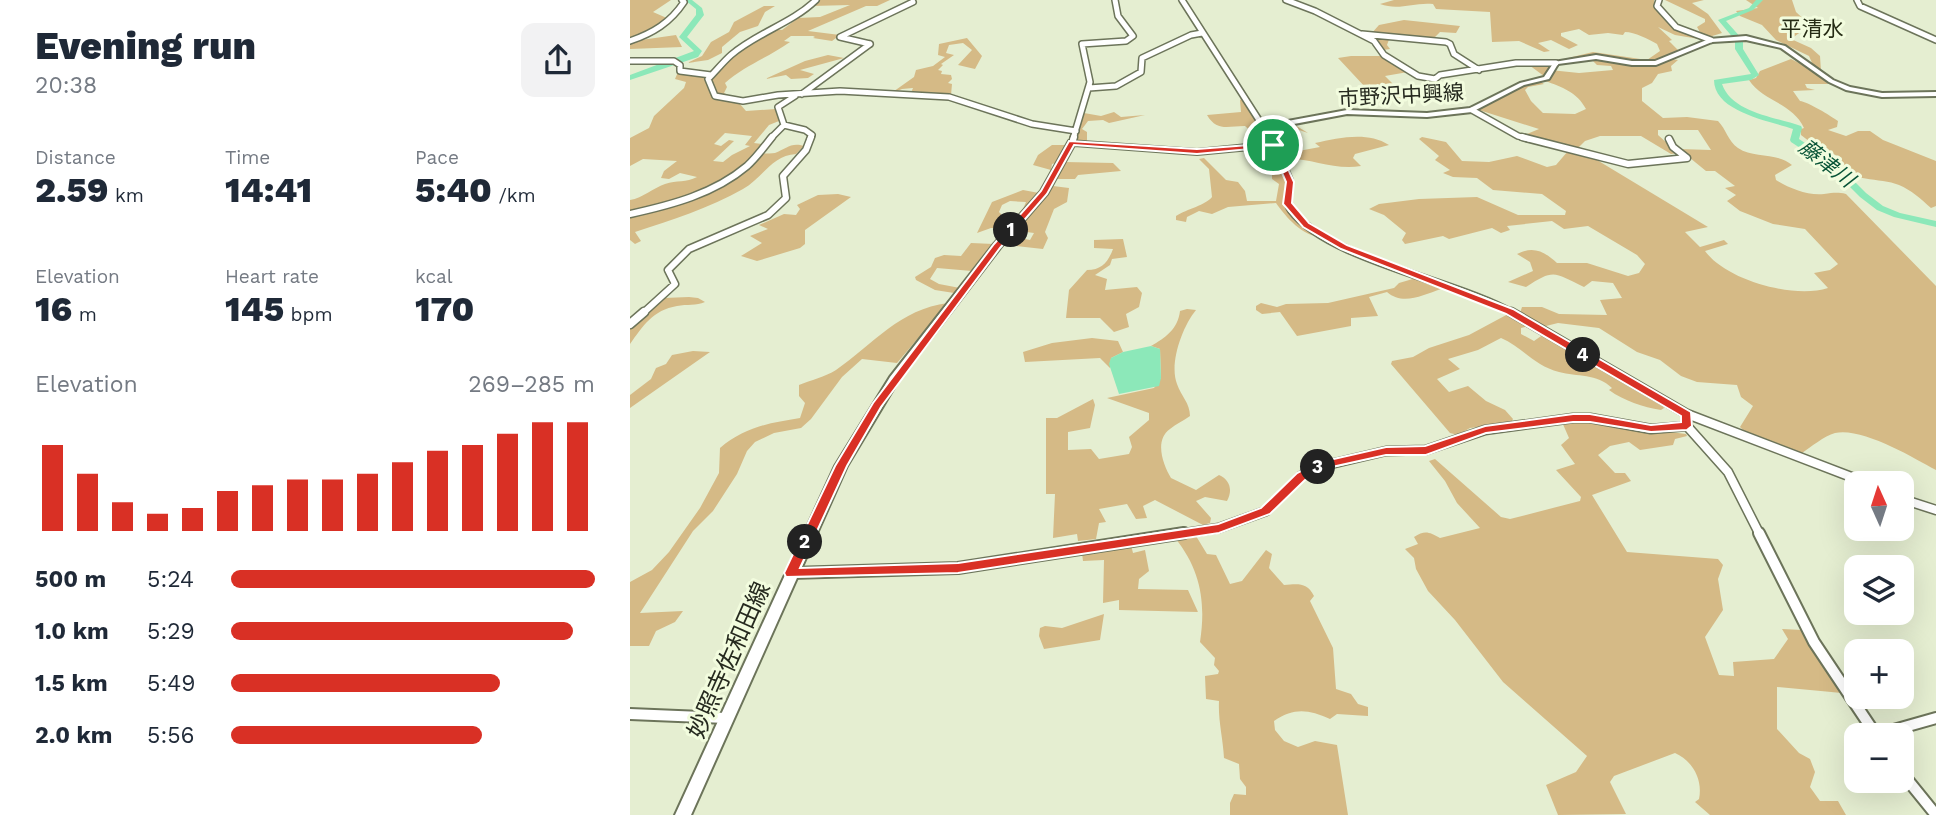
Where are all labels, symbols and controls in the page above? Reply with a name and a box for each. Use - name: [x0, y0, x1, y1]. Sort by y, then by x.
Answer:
- district label: 平清水: [1781, 16, 1844, 41]
- button: share: [521, 23, 595, 97]
- text: Evening run: [35, 24, 256, 68]
- text: 20:38: [35, 72, 97, 99]
- street label: 市野沢中興線: [1337, 79, 1465, 111]
- pin: [1243, 115, 1303, 175]
- icon: arrive: [1254, 126, 1292, 164]
- water label: 藤津川: [1794, 134, 1861, 193]
- text: Distance: [35, 146, 116, 169]
- text: Time: [225, 146, 270, 169]
- text: Pace: [415, 146, 459, 169]
- text: 2.59: [35, 169, 108, 211]
- text: 14:41: [225, 169, 312, 211]
- text: 5:40: [415, 169, 492, 211]
- text: km: [108, 184, 144, 207]
- text: /km: [492, 184, 536, 207]
- pin: 1: [994, 212, 1028, 247]
- text: 1: [1006, 218, 1015, 241]
- text: Elevation: [35, 265, 120, 288]
- text: Heart rate: [225, 265, 319, 288]
- text: kcal: [415, 265, 453, 288]
- text: 16: [35, 288, 72, 330]
- text: 145: [225, 288, 284, 330]
- text: 170: [415, 288, 474, 330]
- text: m: [72, 303, 97, 326]
- text: bpm: [284, 303, 333, 326]
- pin: 4: [1566, 338, 1600, 372]
- text: 4: [1576, 343, 1589, 366]
- text: Elevation: [35, 371, 138, 398]
- text: 269–285 m: [468, 371, 595, 398]
- pin: 3: [1300, 449, 1336, 484]
- text: 3: [1312, 455, 1323, 478]
- north arrow: [1844, 471, 1914, 541]
- map controls: [1844, 471, 1914, 793]
- pin: 2: [788, 524, 822, 560]
- text: 2: [799, 530, 810, 553]
- button: layers: [1844, 555, 1914, 625]
- text: 500 m: [35, 566, 106, 593]
- text: 5:24: [147, 566, 194, 593]
- street label: 妙照寺佐和田線: [682, 578, 776, 742]
- text: 1.0 km: [35, 618, 109, 645]
- text: 5:29: [147, 618, 195, 645]
- button: +: [1844, 639, 1914, 709]
- text: 1.5 km: [35, 670, 108, 697]
- text: 5:49: [147, 670, 195, 697]
- text: 2.0 km: [35, 722, 113, 749]
- text: 5:56: [147, 722, 195, 749]
- button: −: [1844, 723, 1914, 793]

